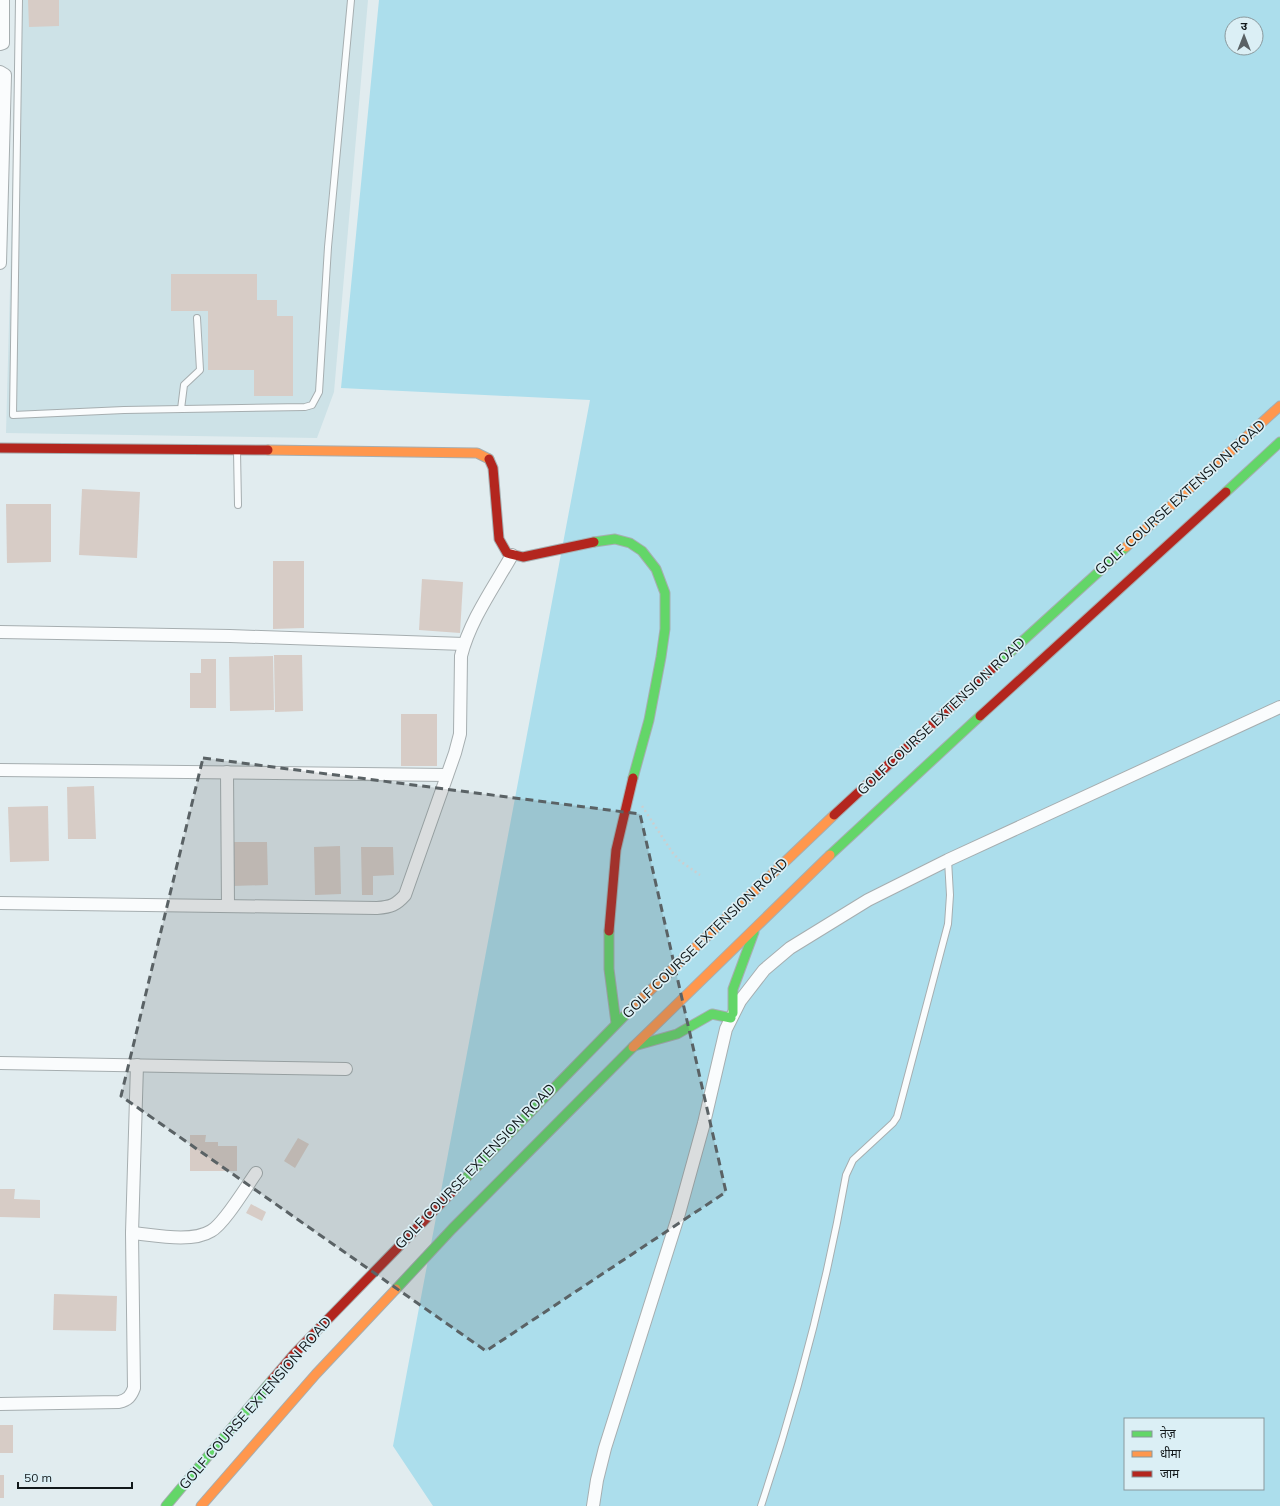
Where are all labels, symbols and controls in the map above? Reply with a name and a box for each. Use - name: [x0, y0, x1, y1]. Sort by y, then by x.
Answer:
- north arrow: [1224, 16, 1264, 56]
- text: उ: [1241, 19, 1248, 33]
- street label: GOLF COURSE EXTENSION ROAD: [1091, 416, 1269, 578]
- street label: GOLF COURSE EXTENSION ROAD: [853, 633, 1029, 799]
- street label: GOLF COURSE EXTENSION ROAD: [618, 854, 792, 1022]
- street label: GOLF COURSE EXTENSION ROAD: [391, 1079, 559, 1253]
- street label: GOLF COURSE EXTENSION ROAD: [175, 1313, 335, 1493]
- legend: [1124, 1418, 1264, 1490]
- text: तेज़: [1160, 1426, 1177, 1441]
- text: धीमा: [1160, 1446, 1182, 1461]
- scale bar: [18, 1464, 132, 1490]
- text: जाम: [1160, 1466, 1180, 1481]
- text: 50 m: [24, 1470, 52, 1485]

